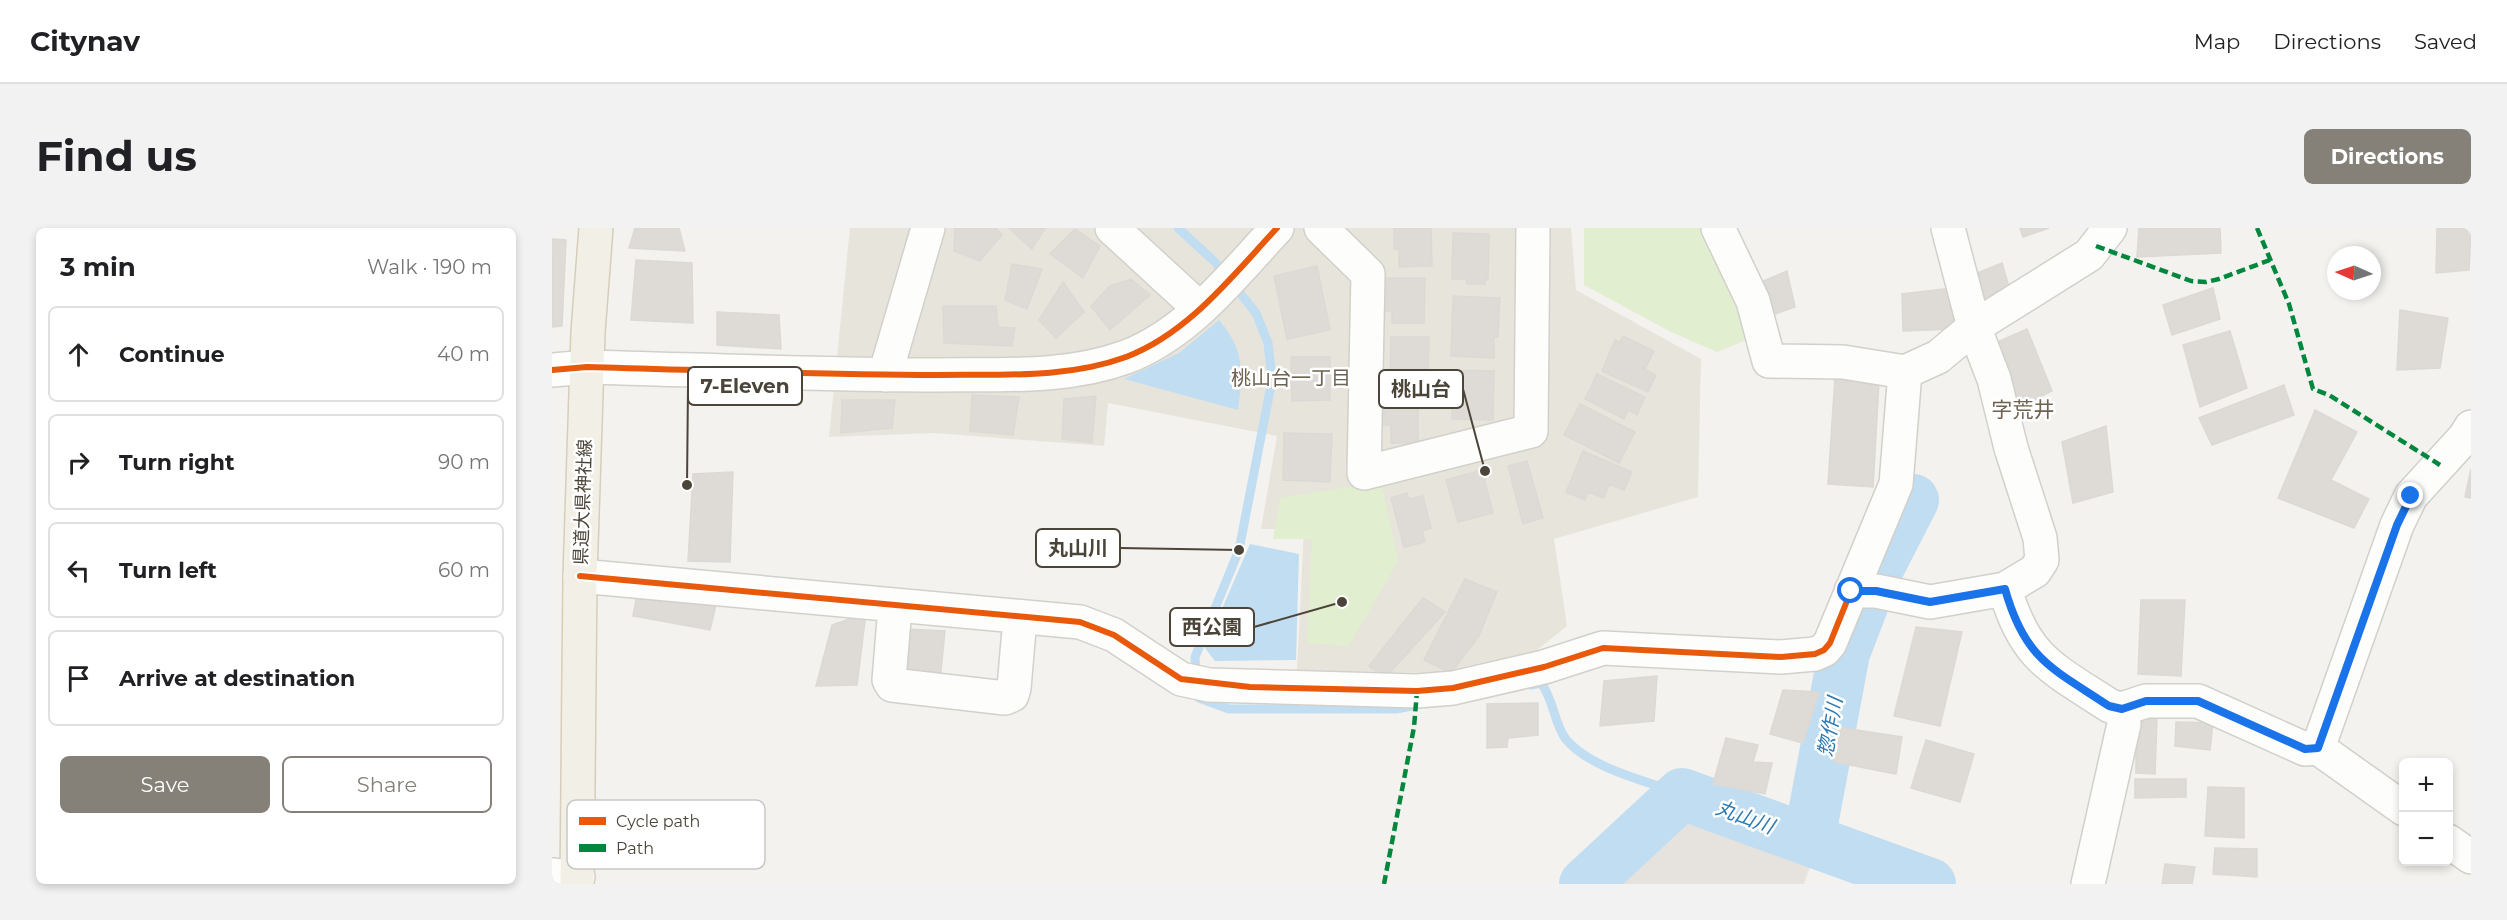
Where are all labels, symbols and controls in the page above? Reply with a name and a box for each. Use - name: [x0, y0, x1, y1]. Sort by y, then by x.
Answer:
- text: Citynav: [30, 24, 140, 58]
- text: Map: [2194, 29, 2240, 54]
- text: Directions: [2273, 29, 2381, 54]
- text: Saved: [2414, 29, 2477, 54]
- button: Directions: [2304, 129, 2471, 184]
- text: Find us: [36, 130, 197, 182]
- north arrow: [2327, 246, 2381, 300]
- text: 3 min: [60, 251, 136, 283]
- text: Walk · 190 m: [367, 255, 492, 279]
- icon: ahead: [62, 338, 95, 371]
- text: Continue: [119, 341, 225, 368]
- text: 40 m: [437, 342, 490, 366]
- district label: 桃山台一丁目: [1231, 366, 1351, 390]
- callout: 7-Eleven: [688, 367, 802, 405]
- callout: 桃山台: [1379, 370, 1463, 408]
- text: 7-Eleven: [700, 374, 790, 398]
- text: 桃山台: [1391, 377, 1451, 401]
- district label: 字荒井: [1992, 397, 2055, 422]
- street label: 県道大県神社線: [570, 439, 596, 565]
- icon: right: [62, 446, 95, 479]
- text: Turn right: [119, 449, 234, 476]
- text: 90 m: [438, 450, 490, 474]
- route end: [2397, 482, 2423, 508]
- callout: 丸山川: [1036, 529, 1120, 567]
- text: 丸山川: [1048, 536, 1108, 560]
- icon: left: [62, 554, 95, 587]
- text: Turn left: [119, 557, 217, 584]
- text: 60 m: [438, 558, 490, 582]
- route start: [1837, 577, 1863, 603]
- callout: 西公園: [1170, 608, 1254, 646]
- text: 西公園: [1182, 615, 1242, 639]
- icon: arrive: [62, 662, 95, 695]
- text: Arrive at destination: [119, 665, 355, 692]
- water label: 惣作川: [1813, 693, 1847, 759]
- button: Save: [60, 756, 270, 813]
- button: Share: [282, 756, 492, 813]
- map controls: [2399, 758, 2453, 866]
- button: +: [2399, 758, 2453, 812]
- water label: 丸山川: [1713, 795, 1779, 839]
- legend: [567, 800, 765, 869]
- text: Cycle path: [616, 812, 700, 831]
- button: −: [2399, 812, 2453, 866]
- text: Path: [616, 839, 654, 858]

